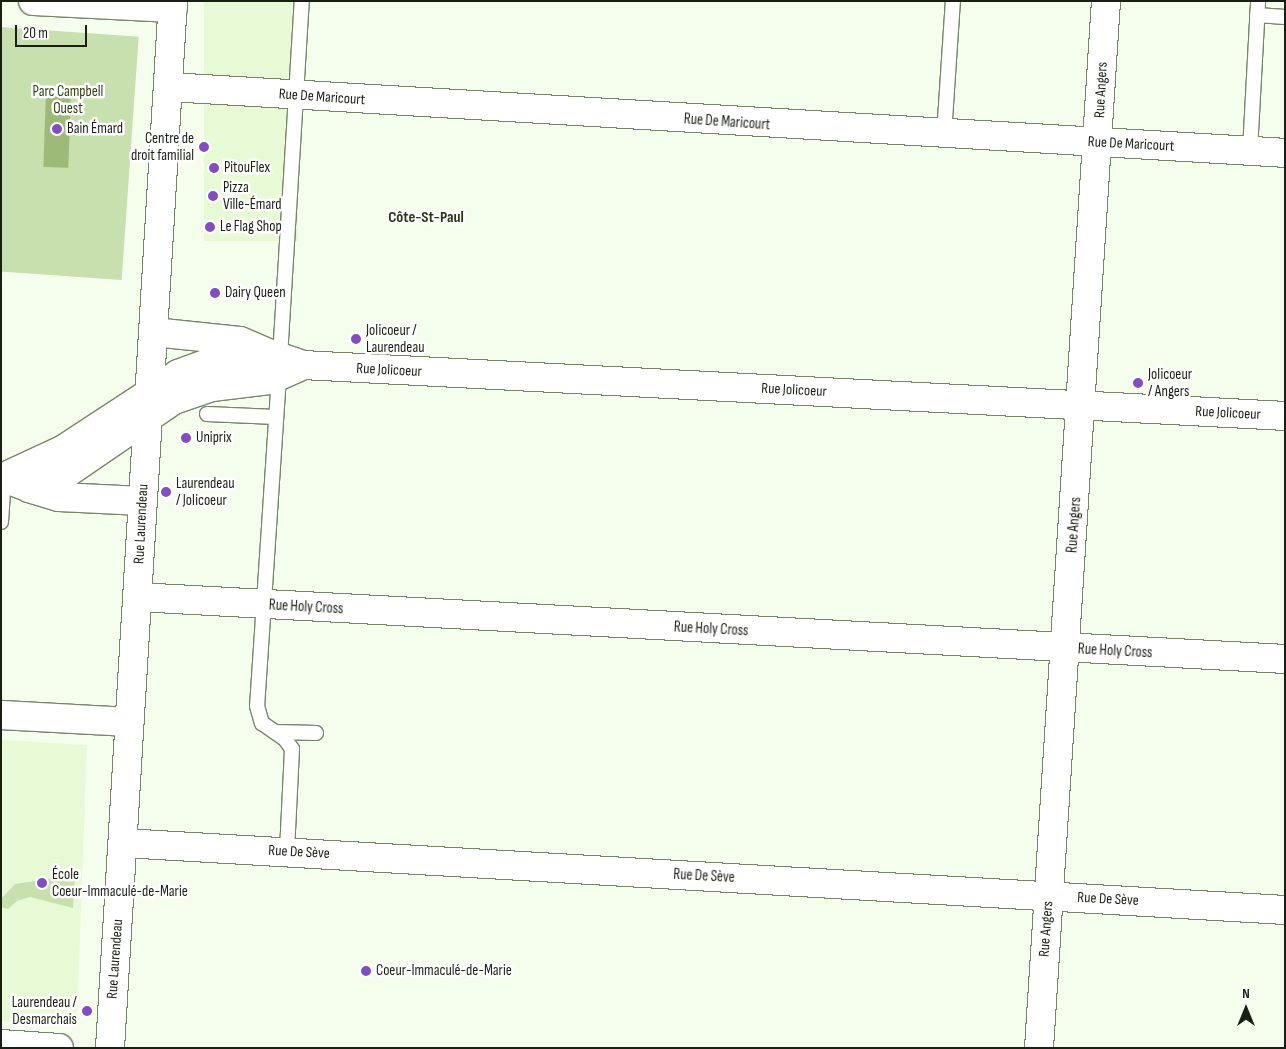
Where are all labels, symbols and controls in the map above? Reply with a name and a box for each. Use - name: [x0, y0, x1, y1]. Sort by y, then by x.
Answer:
- scale bar: [18, 15, 90, 47]
- text: 20 m: [23, 24, 48, 43]
- street label: Rue Angers: [1091, 61, 1111, 119]
- park label: Parc Campbell Ouest: [33, 82, 103, 117]
- street label: Rue De Maricourt: [278, 85, 366, 109]
- street label: Rue De Maricourt: [683, 110, 771, 134]
- place label: Bain Émard: [67, 120, 123, 138]
- marker: Bain Émard: [51, 123, 63, 135]
- place label: Centre de droit familial: [131, 129, 194, 164]
- street label: Rue De Maricourt: [1087, 133, 1175, 155]
- marker: Centre de droit familial: [198, 141, 210, 153]
- place label: PitouFlex: [224, 159, 270, 177]
- marker: PitouFlex: [208, 162, 220, 174]
- place label: Pizza Ville-Émard: [223, 178, 282, 213]
- marker: Pizza Ville-Émard: [207, 190, 219, 202]
- district label: Côte-St-Paul: [388, 208, 464, 228]
- place label: Le Flag Shop: [220, 218, 282, 236]
- marker: Le Flag Shop: [204, 221, 216, 233]
- place label: Dairy Queen: [225, 284, 286, 302]
- marker: Dairy Queen: [209, 287, 221, 299]
- place label: Jolicoeur / Laurendeau: [366, 321, 424, 356]
- marker: Jolicoeur / Laurendeau: [350, 333, 362, 345]
- street label: Rue Jolicoeur: [356, 359, 422, 381]
- place label: Jolicoeur / Angers: [1148, 365, 1192, 400]
- marker: Jolicoeur / Angers: [1132, 377, 1144, 389]
- street label: Rue Jolicoeur: [761, 379, 827, 401]
- street label: Rue Jolicoeur: [1195, 402, 1261, 424]
- place label: Uniprix: [196, 429, 232, 447]
- marker: Uniprix: [180, 432, 192, 444]
- place label: Laurendeau / Jolicoeur: [176, 474, 234, 509]
- street label: Rue Laurendeau: [130, 484, 152, 564]
- marker: Laurendeau / Jolicoeur: [160, 486, 172, 498]
- street label: Rue Angers: [1063, 496, 1085, 554]
- street label: Rue Holy Cross: [268, 596, 344, 618]
- street label: Rue Holy Cross: [673, 618, 749, 640]
- street label: Rue Holy Cross: [1077, 640, 1153, 662]
- street label: Rue De Sève: [268, 841, 330, 863]
- place label: École Coeur-Immaculé-de-Marie: [52, 865, 188, 900]
- street label: Rue De Sève: [673, 865, 735, 887]
- marker: École Coeur-Immaculé-de-Marie: [36, 877, 48, 889]
- street label: Rue De Sève: [1077, 888, 1139, 910]
- street label: Rue Angers: [1035, 900, 1057, 958]
- street label: Rue Laurendeau: [103, 918, 127, 1000]
- place label: Coeur-Immaculé-de-Marie: [376, 962, 512, 980]
- marker: Coeur-Immaculé-de-Marie: [360, 965, 372, 977]
- north arrow: [1221, 984, 1271, 1034]
- text: N: [1242, 985, 1250, 1002]
- place label: Laurendeau / Desmarchais: [12, 993, 77, 1028]
- marker: Laurendeau / Desmarchais: [81, 1005, 93, 1017]

